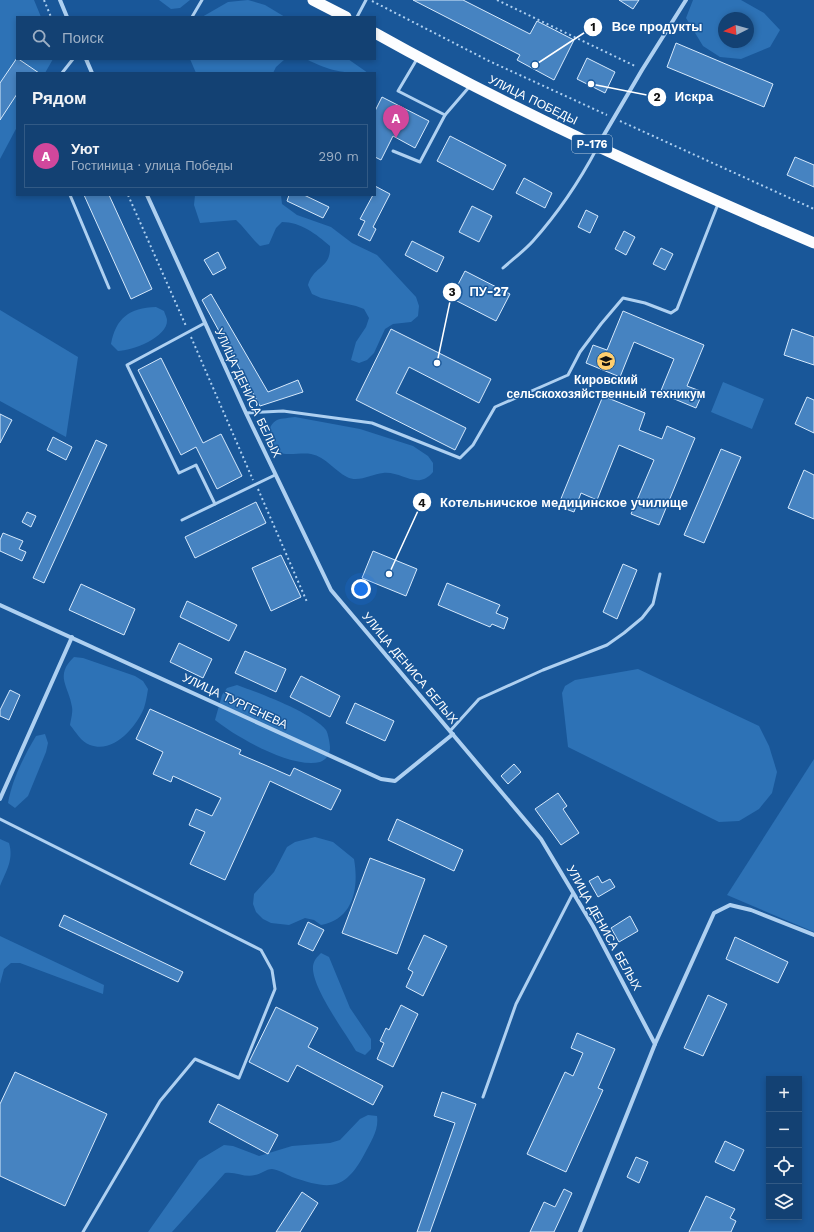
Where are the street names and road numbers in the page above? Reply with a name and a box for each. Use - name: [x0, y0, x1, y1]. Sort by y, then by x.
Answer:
- street label: УЛИЦА ПОБЕДЫ: [486, 72, 580, 128]
- road number: Р-176: [572, 135, 612, 153]
- street label: УЛИЦА ДЕНИСА БЕЛЫХ: [212, 326, 284, 460]
- street label: УЛИЦА ДЕНИСА БЕЛЫХ: [359, 609, 461, 727]
- street label: УЛИЦА ТУРГЕНЕВА: [180, 670, 290, 732]
- street label: УЛИЦА ДЕНИСА БЕЛЫХ: [564, 863, 644, 993]

